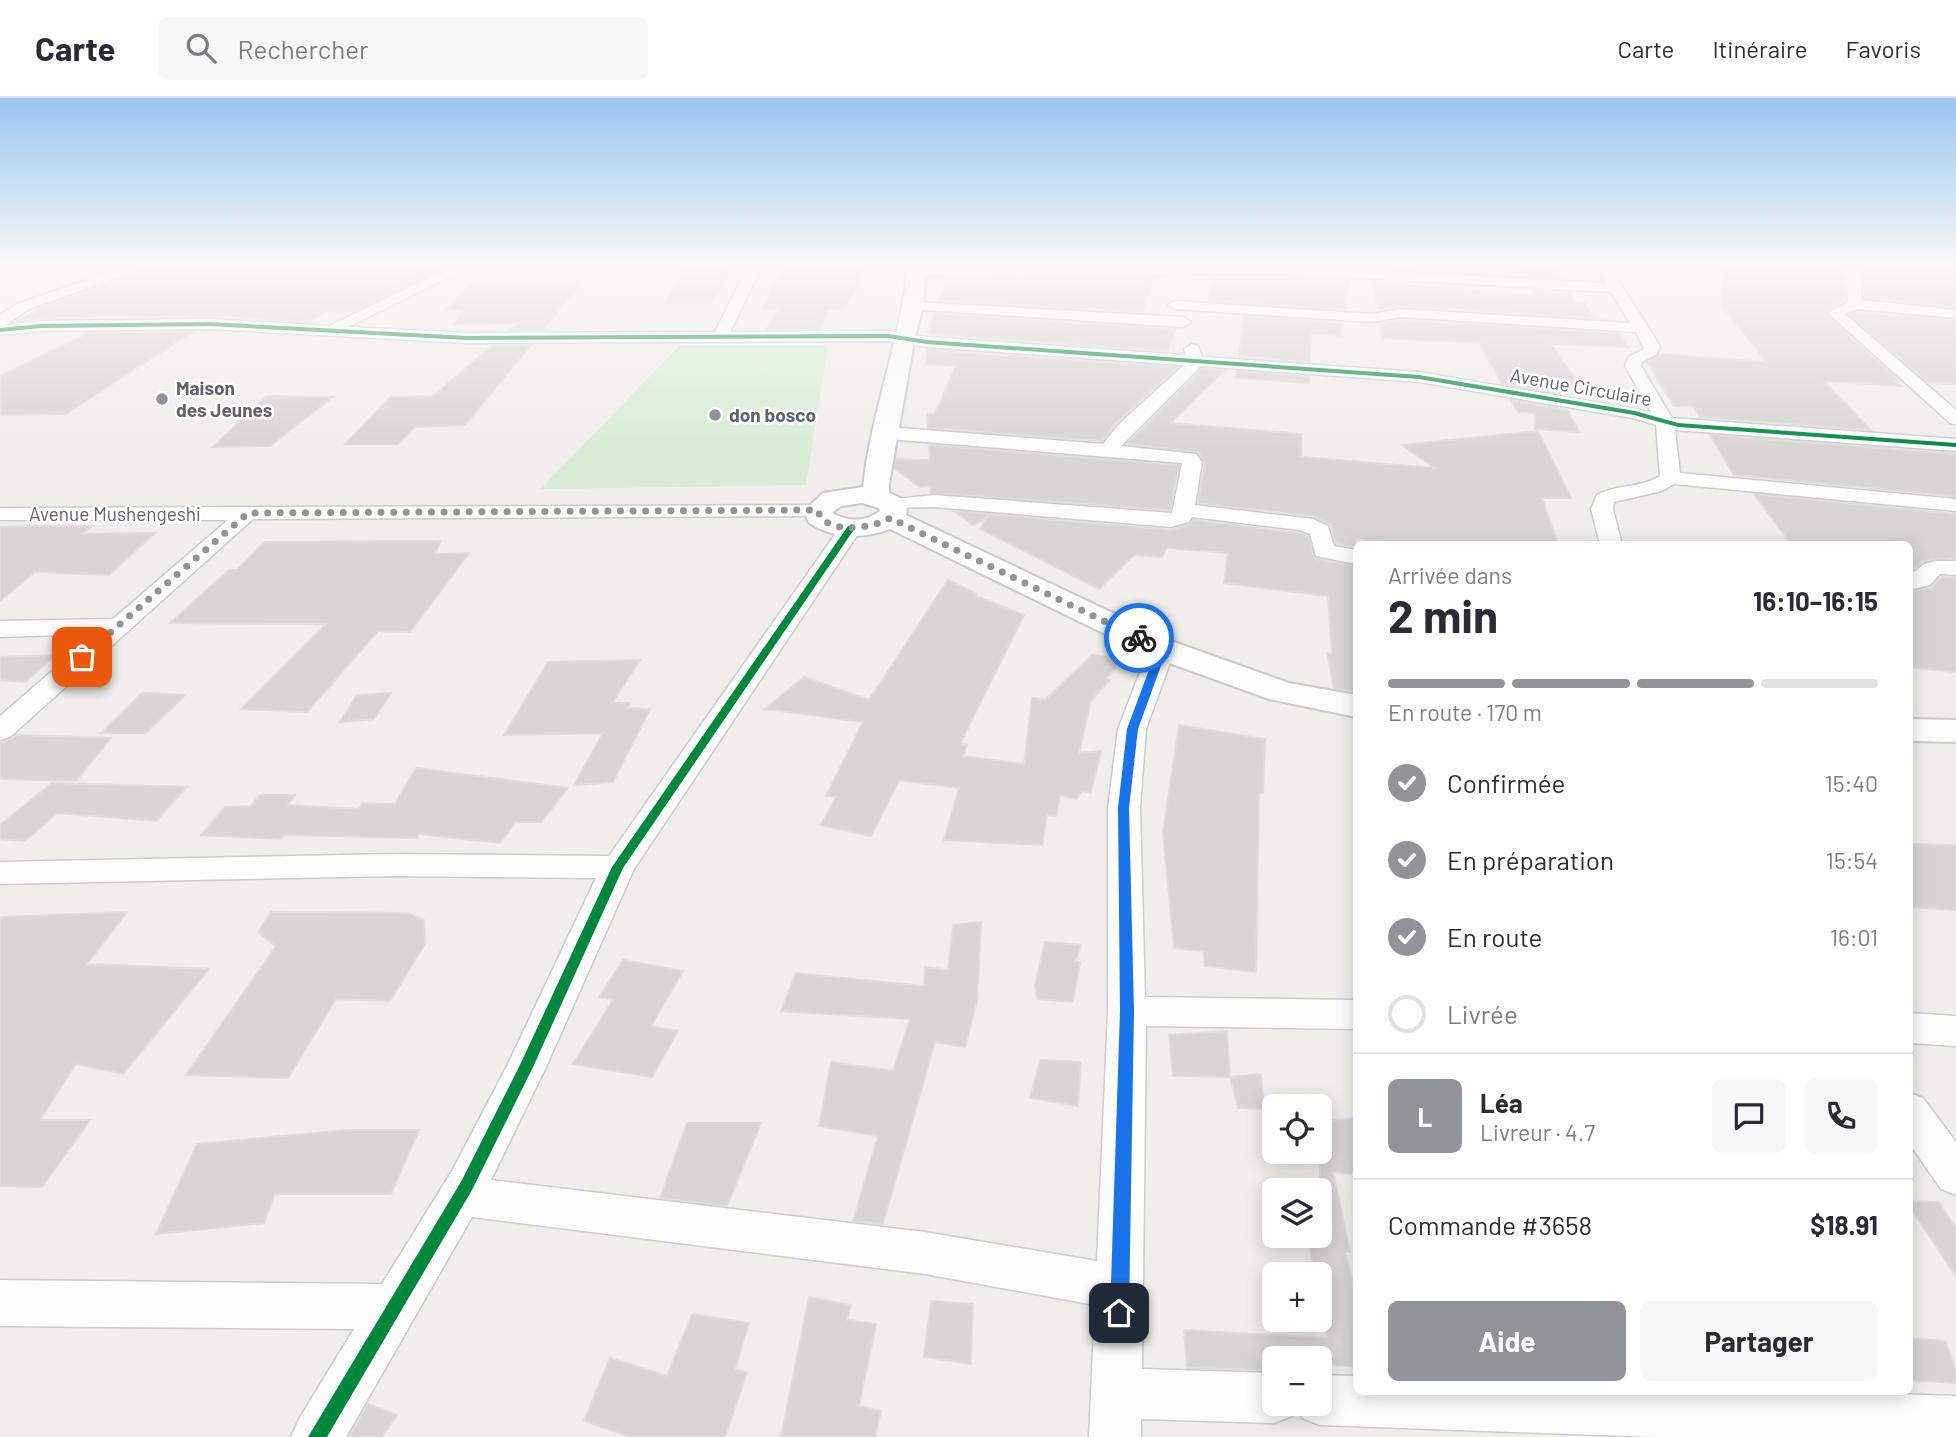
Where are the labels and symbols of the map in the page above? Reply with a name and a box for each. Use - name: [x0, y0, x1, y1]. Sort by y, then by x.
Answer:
- street label: Avenue Circulaire: [1509, 363, 1654, 410]
- place label: Maison des Jeunes: [176, 376, 272, 421]
- marker: Maison des Jeunes: [154, 391, 170, 407]
- place label: don bosco: [729, 403, 816, 426]
- marker: don bosco: [707, 407, 723, 423]
- street label: Avenue Mushengeshi: [29, 502, 201, 525]
- courier: [1104, 603, 1174, 673]
- pin: [52, 627, 112, 687]
- pin: [1089, 1283, 1149, 1343]

